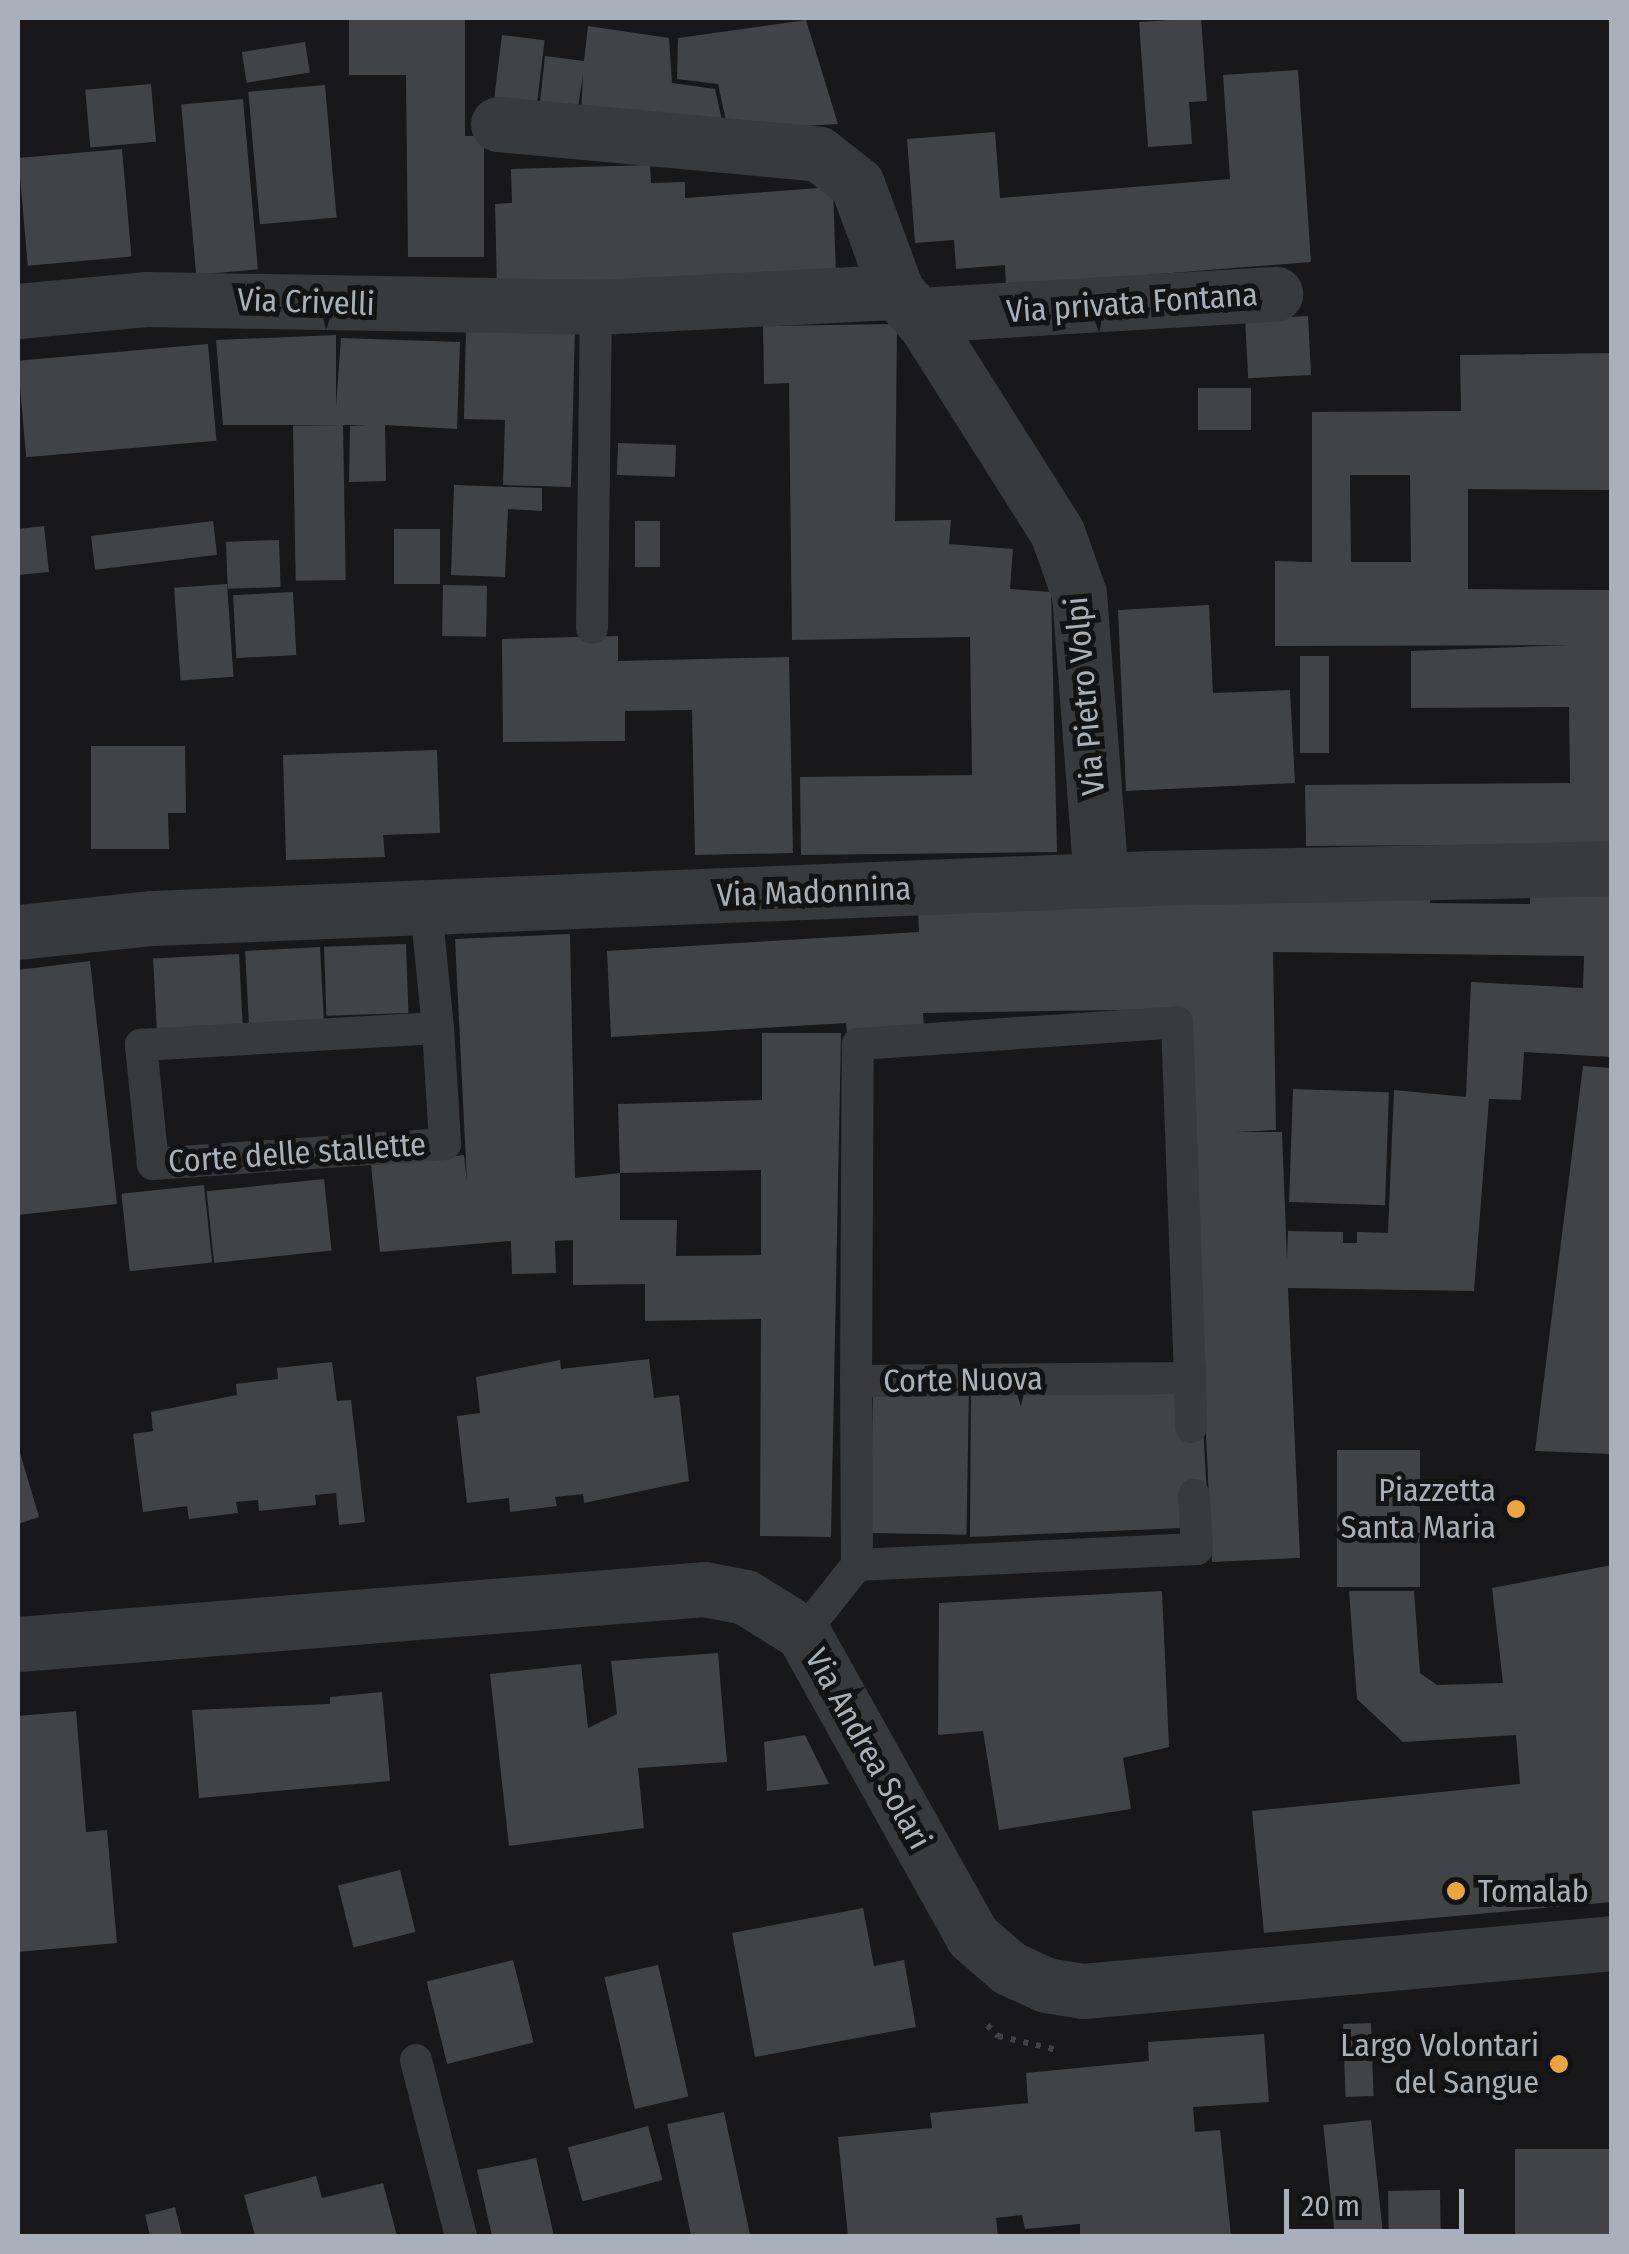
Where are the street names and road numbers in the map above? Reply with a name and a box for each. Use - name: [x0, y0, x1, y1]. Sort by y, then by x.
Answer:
- street label: Via privata Fontana: [1005, 275, 1259, 331]
- street label: Via Crivelli: [237, 280, 375, 324]
- street label: Via Pietro Volpi: [1057, 595, 1113, 797]
- street label: Via Madonnina: [716, 869, 912, 915]
- street label: Corte delle stallette: [167, 1125, 427, 1181]
- street label: Corte Nuova: [883, 1359, 1043, 1401]
- street label: Via Andrea Solari: [797, 1642, 939, 1856]

